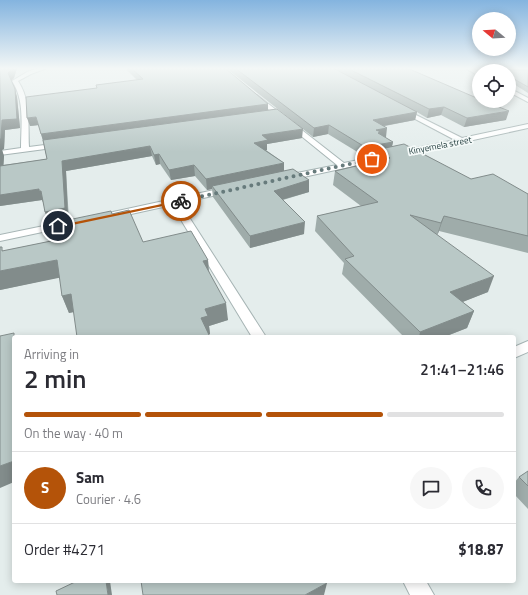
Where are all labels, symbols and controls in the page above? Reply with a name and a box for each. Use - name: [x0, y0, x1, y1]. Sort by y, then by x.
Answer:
- north arrow: [472, 12, 516, 56]
- map controls: [472, 12, 516, 108]
- button: locate: [472, 64, 516, 108]
- street label: Kinyemela street: [407, 132, 473, 157]
- pin: [355, 142, 389, 176]
- icon: bag: [361, 148, 383, 170]
- courier: [161, 181, 201, 221]
- icon: bike: [170, 190, 192, 212]
- pin: [41, 209, 75, 243]
- icon: home: [47, 215, 69, 237]
- text: Arriving in: [24, 344, 79, 364]
- text: 21:41–21:46: [420, 358, 504, 381]
- text: 2 min: [24, 359, 87, 398]
- text: On the way · 40 m: [24, 423, 123, 443]
- text: Sam: [76, 466, 104, 489]
- button: chat: [410, 467, 452, 509]
- button: phone: [462, 467, 504, 509]
- text: S: [41, 476, 49, 499]
- text: Courier · 4.6: [76, 489, 141, 509]
- text: Order #4271: [24, 538, 105, 561]
- text: $18.87: [458, 538, 504, 561]

